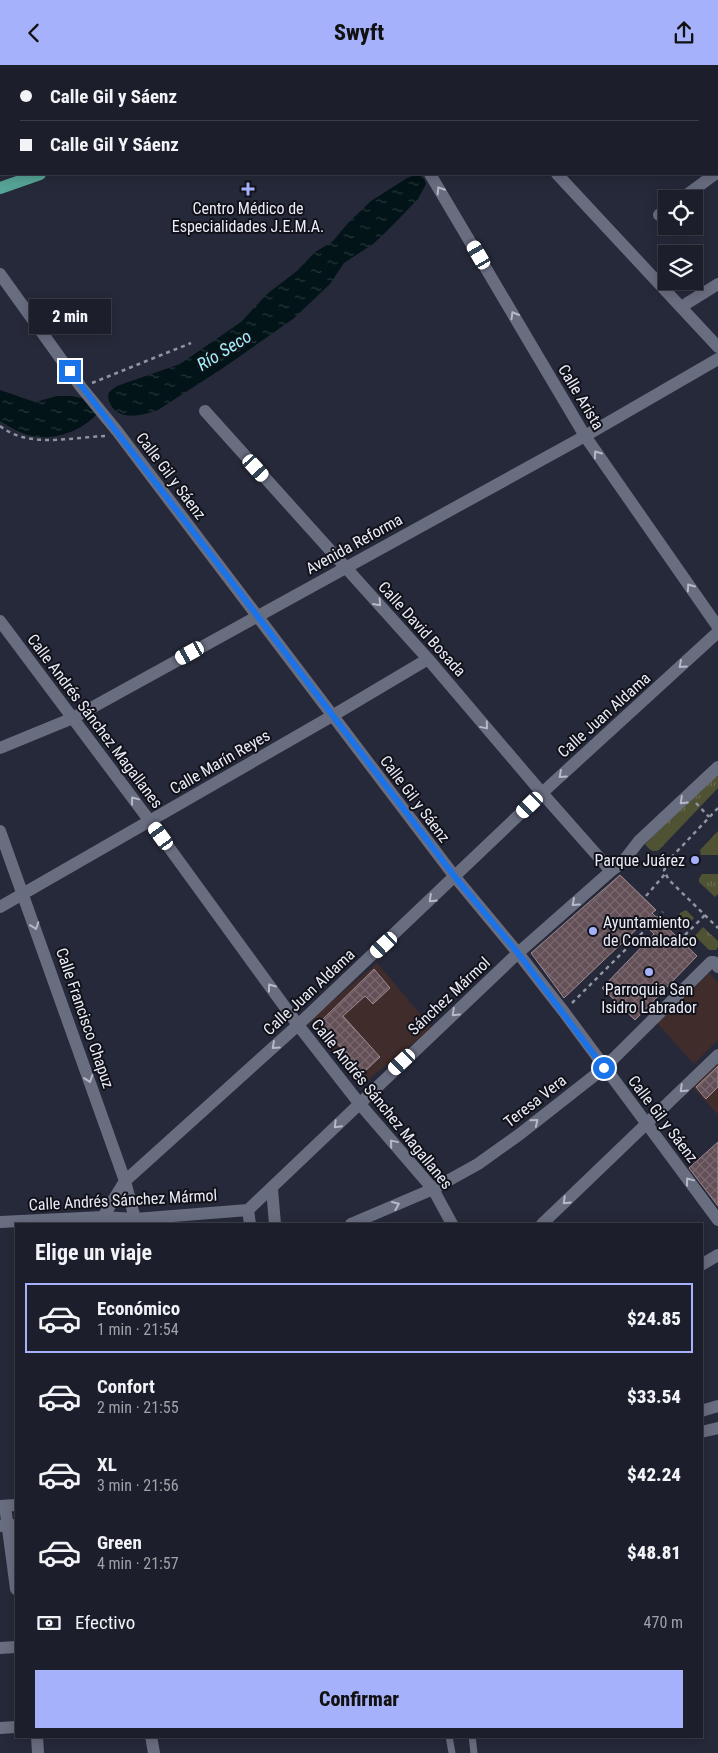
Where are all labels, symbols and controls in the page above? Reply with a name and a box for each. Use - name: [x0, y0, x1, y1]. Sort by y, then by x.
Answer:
- icon: back: [20, 19, 48, 47]
- icon: share: [670, 19, 698, 47]
- text: Swyft: [334, 20, 384, 45]
- text: Calle Gil y Sáenz: [50, 85, 177, 108]
- text: Calle Gil Y Sáenz: [50, 133, 179, 156]
- marker: Centro Médico de Especialidades J.E.M.A.: [241, 182, 255, 196]
- one-way arrow: [437, 186, 446, 196]
- map controls: [658, 190, 703, 290]
- button: locate: [658, 190, 703, 235]
- place label: Centro Médico de Especialidades J.E.M.A.: [172, 199, 324, 236]
- car: [465, 238, 492, 272]
- button: layers: [658, 245, 703, 290]
- callout: 2 min: [29, 299, 111, 333]
- text: 2 min: [52, 307, 88, 326]
- one-way arrow: [510, 311, 520, 320]
- water label: Río Seco: [193, 325, 255, 375]
- route end: [59, 360, 81, 382]
- street label: Calle Arista: [554, 361, 608, 433]
- street label: Calle Gil y Sáenz: [132, 429, 210, 523]
- one-way arrow: [594, 450, 603, 460]
- car: [240, 452, 271, 484]
- street label: Avenida Reforma: [302, 510, 406, 578]
- street label: Calle David Bosada: [374, 578, 470, 680]
- one-way arrow: [687, 584, 696, 593]
- one-way arrow: [372, 598, 381, 607]
- street label: Calle Andrés Sánchez Magallanes: [23, 630, 167, 812]
- car: [173, 639, 206, 667]
- one-way arrow: [679, 659, 688, 668]
- street label: Calle Juan Aldama: [554, 668, 654, 762]
- one-way arrow: [480, 720, 489, 729]
- street label: Calle Marín Reyes: [167, 726, 273, 798]
- street label: Calle Gil y Sáenz: [376, 752, 454, 846]
- one-way arrow: [559, 769, 568, 778]
- car: [513, 789, 546, 821]
- one-way arrow: [679, 795, 688, 804]
- one-way arrow: [131, 797, 139, 806]
- car: [146, 819, 175, 853]
- place label: Parque Juárez: [595, 851, 685, 870]
- marker: Parque Juárez: [689, 854, 701, 866]
- one-way arrow: [429, 893, 438, 902]
- one-way arrow: [571, 897, 580, 906]
- place label: Ayuntamiento de Comalcalco: [603, 913, 697, 950]
- one-way arrow: [29, 921, 39, 929]
- marker: Ayuntamiento de Comalcalco: [587, 925, 599, 937]
- car: [367, 929, 400, 961]
- street label: Calle Francisco Chapuz: [52, 945, 118, 1091]
- street label: Calle Juan Aldama: [259, 945, 359, 1039]
- street label: Sánchez Mármol: [404, 953, 494, 1039]
- marker: Parroquia San Isidro Labrador: [643, 966, 655, 978]
- place label: Parroquia San Isidro Labrador: [601, 980, 697, 1017]
- one-way arrow: [268, 983, 277, 993]
- one-way arrow: [451, 1007, 460, 1016]
- street label: Calle Andrés Sánchez Magallanes: [308, 1015, 456, 1193]
- one-way arrow: [272, 1040, 281, 1049]
- car: [385, 1046, 418, 1078]
- route start: [593, 1057, 615, 1079]
- street label: Teresa Vera: [500, 1071, 570, 1131]
- street label: Calle Gil y Sáenz: [624, 1072, 702, 1166]
- one-way arrow: [83, 1074, 93, 1083]
- one-way arrow: [680, 1083, 689, 1092]
- one-way arrow: [334, 1119, 343, 1128]
- one-way arrow: [529, 1120, 538, 1128]
- one-way arrow: [389, 1139, 398, 1148]
- one-way arrow: [686, 1177, 695, 1187]
- street label: Calle Andrés Sánchez Mármol: [28, 1186, 218, 1214]
- one-way arrow: [562, 1195, 571, 1204]
- one-way arrow: [391, 1200, 400, 1211]
- text: Elige un viaje: [35, 1240, 152, 1265]
- icon: car: [37, 1296, 82, 1341]
- text: Económico: [97, 1297, 180, 1320]
- text: $24.85: [627, 1307, 681, 1330]
- text: 1 min · 21:54: [97, 1320, 179, 1339]
- icon: car: [37, 1374, 82, 1419]
- text: Confort: [97, 1375, 155, 1398]
- text: $33.54: [627, 1385, 681, 1408]
- text: 2 min · 21:55: [97, 1398, 179, 1417]
- icon: car: [37, 1452, 82, 1497]
- text: XL: [97, 1453, 117, 1476]
- text: $42.24: [627, 1463, 681, 1486]
- text: 3 min · 21:56: [97, 1476, 179, 1495]
- icon: car: [37, 1530, 82, 1575]
- text: Green: [97, 1531, 142, 1554]
- text: $48.81: [627, 1541, 681, 1564]
- text: 4 min · 21:57: [97, 1554, 179, 1573]
- icon: cash: [35, 1609, 63, 1637]
- text: Efectivo: [75, 1611, 135, 1634]
- text: 470 m: [644, 1613, 683, 1632]
- button: Confirmar: [35, 1670, 683, 1728]

